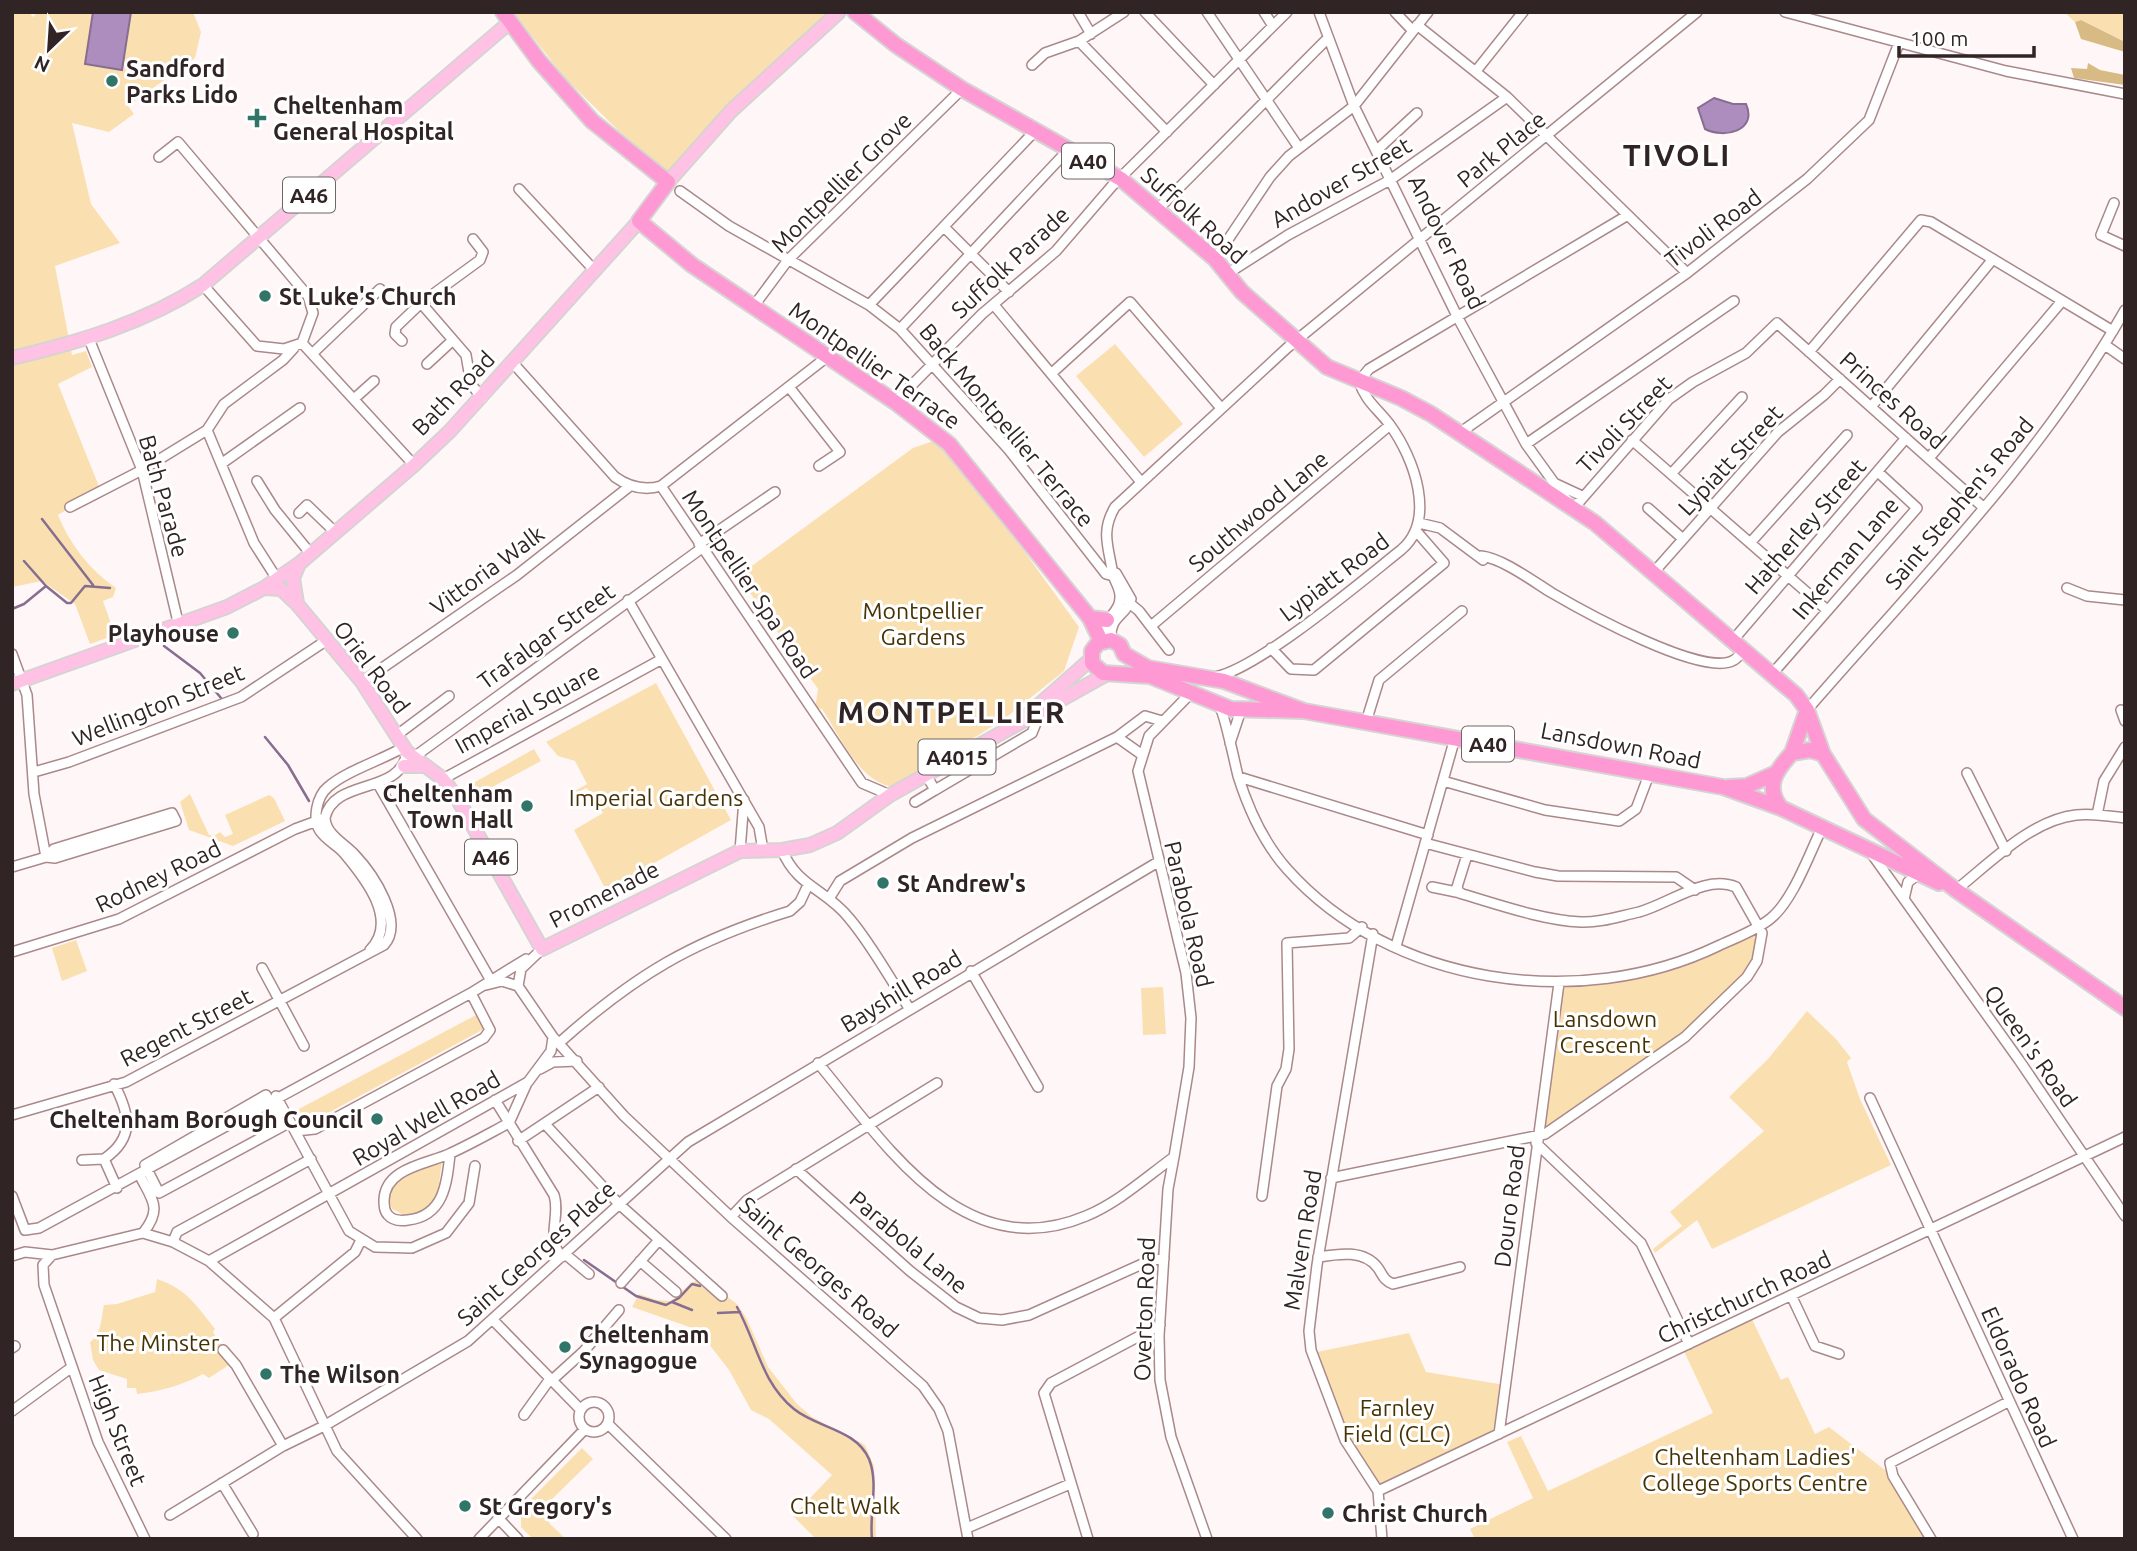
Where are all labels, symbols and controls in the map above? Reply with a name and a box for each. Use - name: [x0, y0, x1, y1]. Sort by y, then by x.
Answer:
- north arrow: [14, 14, 84, 84]
- scale bar: [1899, 14, 2034, 58]
- text: 100 m: [1910, 26, 1968, 50]
- text: N: [31, 51, 53, 77]
- place label: Sandford Parks Lido: [126, 56, 238, 107]
- marker: Sandford Parks Lido: [104, 73, 120, 89]
- place label: Cheltenham General Hospital: [273, 93, 454, 144]
- street label: Park Place: [1452, 106, 1550, 192]
- street label: Montpellier Grove: [766, 107, 916, 257]
- marker: Cheltenham General Hospital: [247, 108, 267, 128]
- street label: Andover Street: [1267, 132, 1415, 232]
- district label: TIVOLI: [1623, 138, 1731, 172]
- road number: A40: [1062, 144, 1114, 178]
- street label: Suffolk Road: [1137, 162, 1251, 268]
- street label: Andover Road: [1404, 171, 1490, 313]
- road number: A46: [283, 178, 335, 212]
- street label: Tivoli Road: [1660, 184, 1766, 272]
- street label: Suffolk Parade: [946, 201, 1074, 323]
- place label: St Luke's Church: [279, 284, 457, 309]
- marker: St Luke's Church: [257, 288, 273, 304]
- street label: Montpellier Terrace: [785, 297, 965, 433]
- street label: Back Montpellier Terrace: [915, 319, 1099, 531]
- street label: Bath Road: [407, 346, 499, 440]
- street label: Princes Road: [1835, 346, 1951, 454]
- street label: Tivoli Street: [1572, 371, 1676, 477]
- street label: Lypiatt Street: [1673, 400, 1787, 520]
- street label: Saint Stephen's Road: [1880, 412, 2038, 594]
- street label: Bath Parade: [135, 432, 193, 560]
- street label: Southwood Lane: [1183, 446, 1333, 576]
- street label: Hatherley Street: [1740, 453, 1870, 599]
- street label: Montpellier Spa Road: [678, 485, 822, 683]
- street label: Inkerman Lane: [1787, 492, 1903, 624]
- street label: Vittoria Walk: [425, 520, 549, 620]
- street label: Lypiatt Road: [1275, 528, 1393, 626]
- street label: Trafalgar Street: [473, 578, 619, 694]
- park label: Montpellier Gardens: [863, 598, 984, 649]
- street label: Oriel Road: [329, 616, 415, 718]
- place label: Playhouse: [108, 621, 219, 646]
- marker: Playhouse: [225, 625, 241, 641]
- street label: Imperial Square: [450, 658, 604, 758]
- street label: Wellington Street: [69, 659, 247, 751]
- district label: MONTPELLIER: [837, 695, 1067, 729]
- street label: Lansdown Road: [1539, 717, 1703, 773]
- road number: A40: [1462, 726, 1514, 762]
- road number: A4015: [918, 740, 996, 774]
- place label: Cheltenham Town Hall: [383, 781, 513, 832]
- park label: Imperial Gardens: [569, 785, 743, 810]
- marker: Cheltenham Town Hall: [519, 798, 535, 814]
- street label: Rodney Road: [91, 835, 225, 917]
- street label: Parabola Road: [1160, 839, 1218, 989]
- road number: A46: [465, 840, 517, 874]
- street label: Promenade: [545, 856, 663, 932]
- place label: St Andrew's: [897, 871, 1026, 896]
- marker: St Andrew's: [875, 875, 891, 891]
- street label: Bayshill Road: [836, 945, 966, 1037]
- street label: Queen's Road: [1980, 980, 2082, 1112]
- street label: Regent Street: [116, 983, 256, 1071]
- park label: Lansdown Crescent: [1553, 1006, 1657, 1057]
- street label: Royal Well Road: [348, 1066, 504, 1170]
- place label: Cheltenham Borough Council: [49, 1107, 363, 1132]
- marker: Cheltenham Borough Council: [369, 1111, 385, 1127]
- street label: Douro Road: [1489, 1143, 1529, 1269]
- street label: Malvern Road: [1279, 1168, 1325, 1312]
- street label: Saint Georges Place: [452, 1176, 620, 1330]
- street label: Parabola Lane: [845, 1186, 973, 1298]
- street label: Saint Georges Road: [735, 1192, 903, 1342]
- street label: Overton Road: [1129, 1236, 1159, 1382]
- street label: Christchurch Road: [1653, 1246, 1835, 1348]
- street label: Eldorado Road: [1977, 1303, 2061, 1451]
- place label: Cheltenham Synagogue: [579, 1322, 709, 1373]
- park label: The Minster: [97, 1330, 220, 1355]
- marker: Cheltenham Synagogue: [557, 1339, 573, 1355]
- place label: The Wilson: [280, 1362, 400, 1387]
- marker: The Wilson: [258, 1366, 274, 1382]
- street label: High Street: [84, 1371, 152, 1489]
- park label: Farnley Field (CLC): [1343, 1395, 1451, 1447]
- park label: Cheltenham Ladies' College Sports Centre: [1642, 1444, 1868, 1495]
- park label: Chelt Walk: [790, 1493, 901, 1518]
- place label: St Gregory's: [479, 1494, 612, 1519]
- marker: St Gregory's: [457, 1498, 473, 1514]
- place label: Christ Church: [1342, 1501, 1488, 1526]
- marker: Christ Church: [1320, 1505, 1336, 1521]

